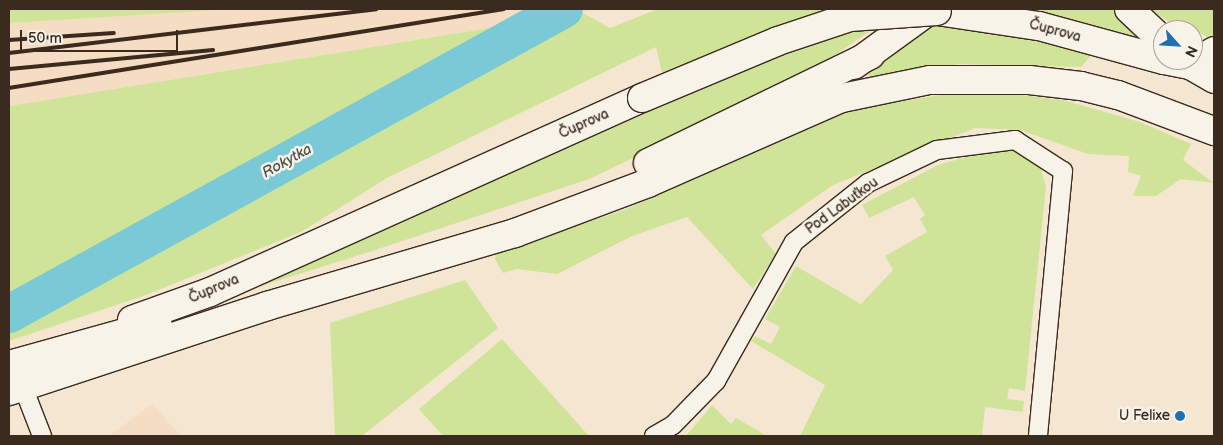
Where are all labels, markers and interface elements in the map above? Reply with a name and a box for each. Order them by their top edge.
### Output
street label: Čuprova [1027,16,1083,46]
scale bar [22,20,180,52]
north arrow [1153,20,1203,70]
text: 50 m [28,29,62,48]
text: N [1181,43,1201,60]
street label: Čuprova [556,106,612,142]
water label: Rokytka [259,140,315,182]
street label: Pod Labuťkou [802,174,882,238]
street label: Čuprova [186,271,242,307]
place label: U Felixe [1119,408,1170,424]
marker: U Felixe [1174,410,1186,422]

